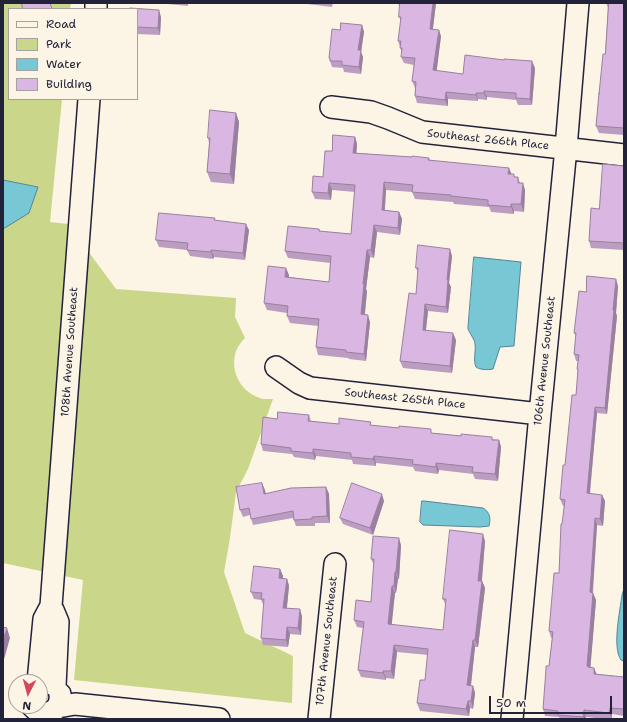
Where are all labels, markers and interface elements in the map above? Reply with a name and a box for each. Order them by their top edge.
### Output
legend [8,8,138,100]
text: Road [46,16,76,32]
text: Park [46,36,72,52]
text: Water [46,56,81,72]
text: Building [46,76,92,92]
street label: Southeast 266th Place [426,127,550,153]
street label: 108th Avenue Southeast [59,286,81,418]
street label: 106th Avenue Southeast [532,295,558,427]
street label: Southeast 265th Place [344,386,466,412]
street label: 107th Avenue Southeast [314,576,340,706]
north arrow [8,674,48,714]
scale bar [491,688,614,714]
text: 50 m [496,695,526,711]
text: N [22,698,32,713]

